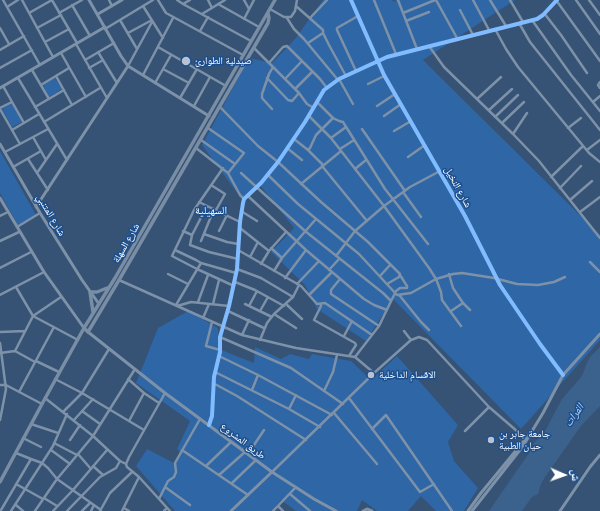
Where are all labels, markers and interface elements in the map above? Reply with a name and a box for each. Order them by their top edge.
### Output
marker: صيدلية الطوارئ [180,55,192,67]
place label: صيدلية الطوارئ [195,55,252,67]
street label: شارع النخيل [442,164,474,210]
street label: شارع المتنبي [34,192,68,238]
district label: السهيلية [195,204,227,218]
street label: شارع السهلة [110,221,142,265]
place label: الاقسام الداخلية [379,369,436,381]
marker: الاقسام الداخلية [366,370,376,380]
water label: الفرات [561,401,587,429]
street label: طريق المشروع [218,420,268,462]
place label: جامعة جابر بن حيان الطبية [499,428,550,452]
marker: جامعة جابر بن حيان الطبية [486,435,496,445]
north arrow [544,455,584,495]
text: ش [570,469,583,481]

